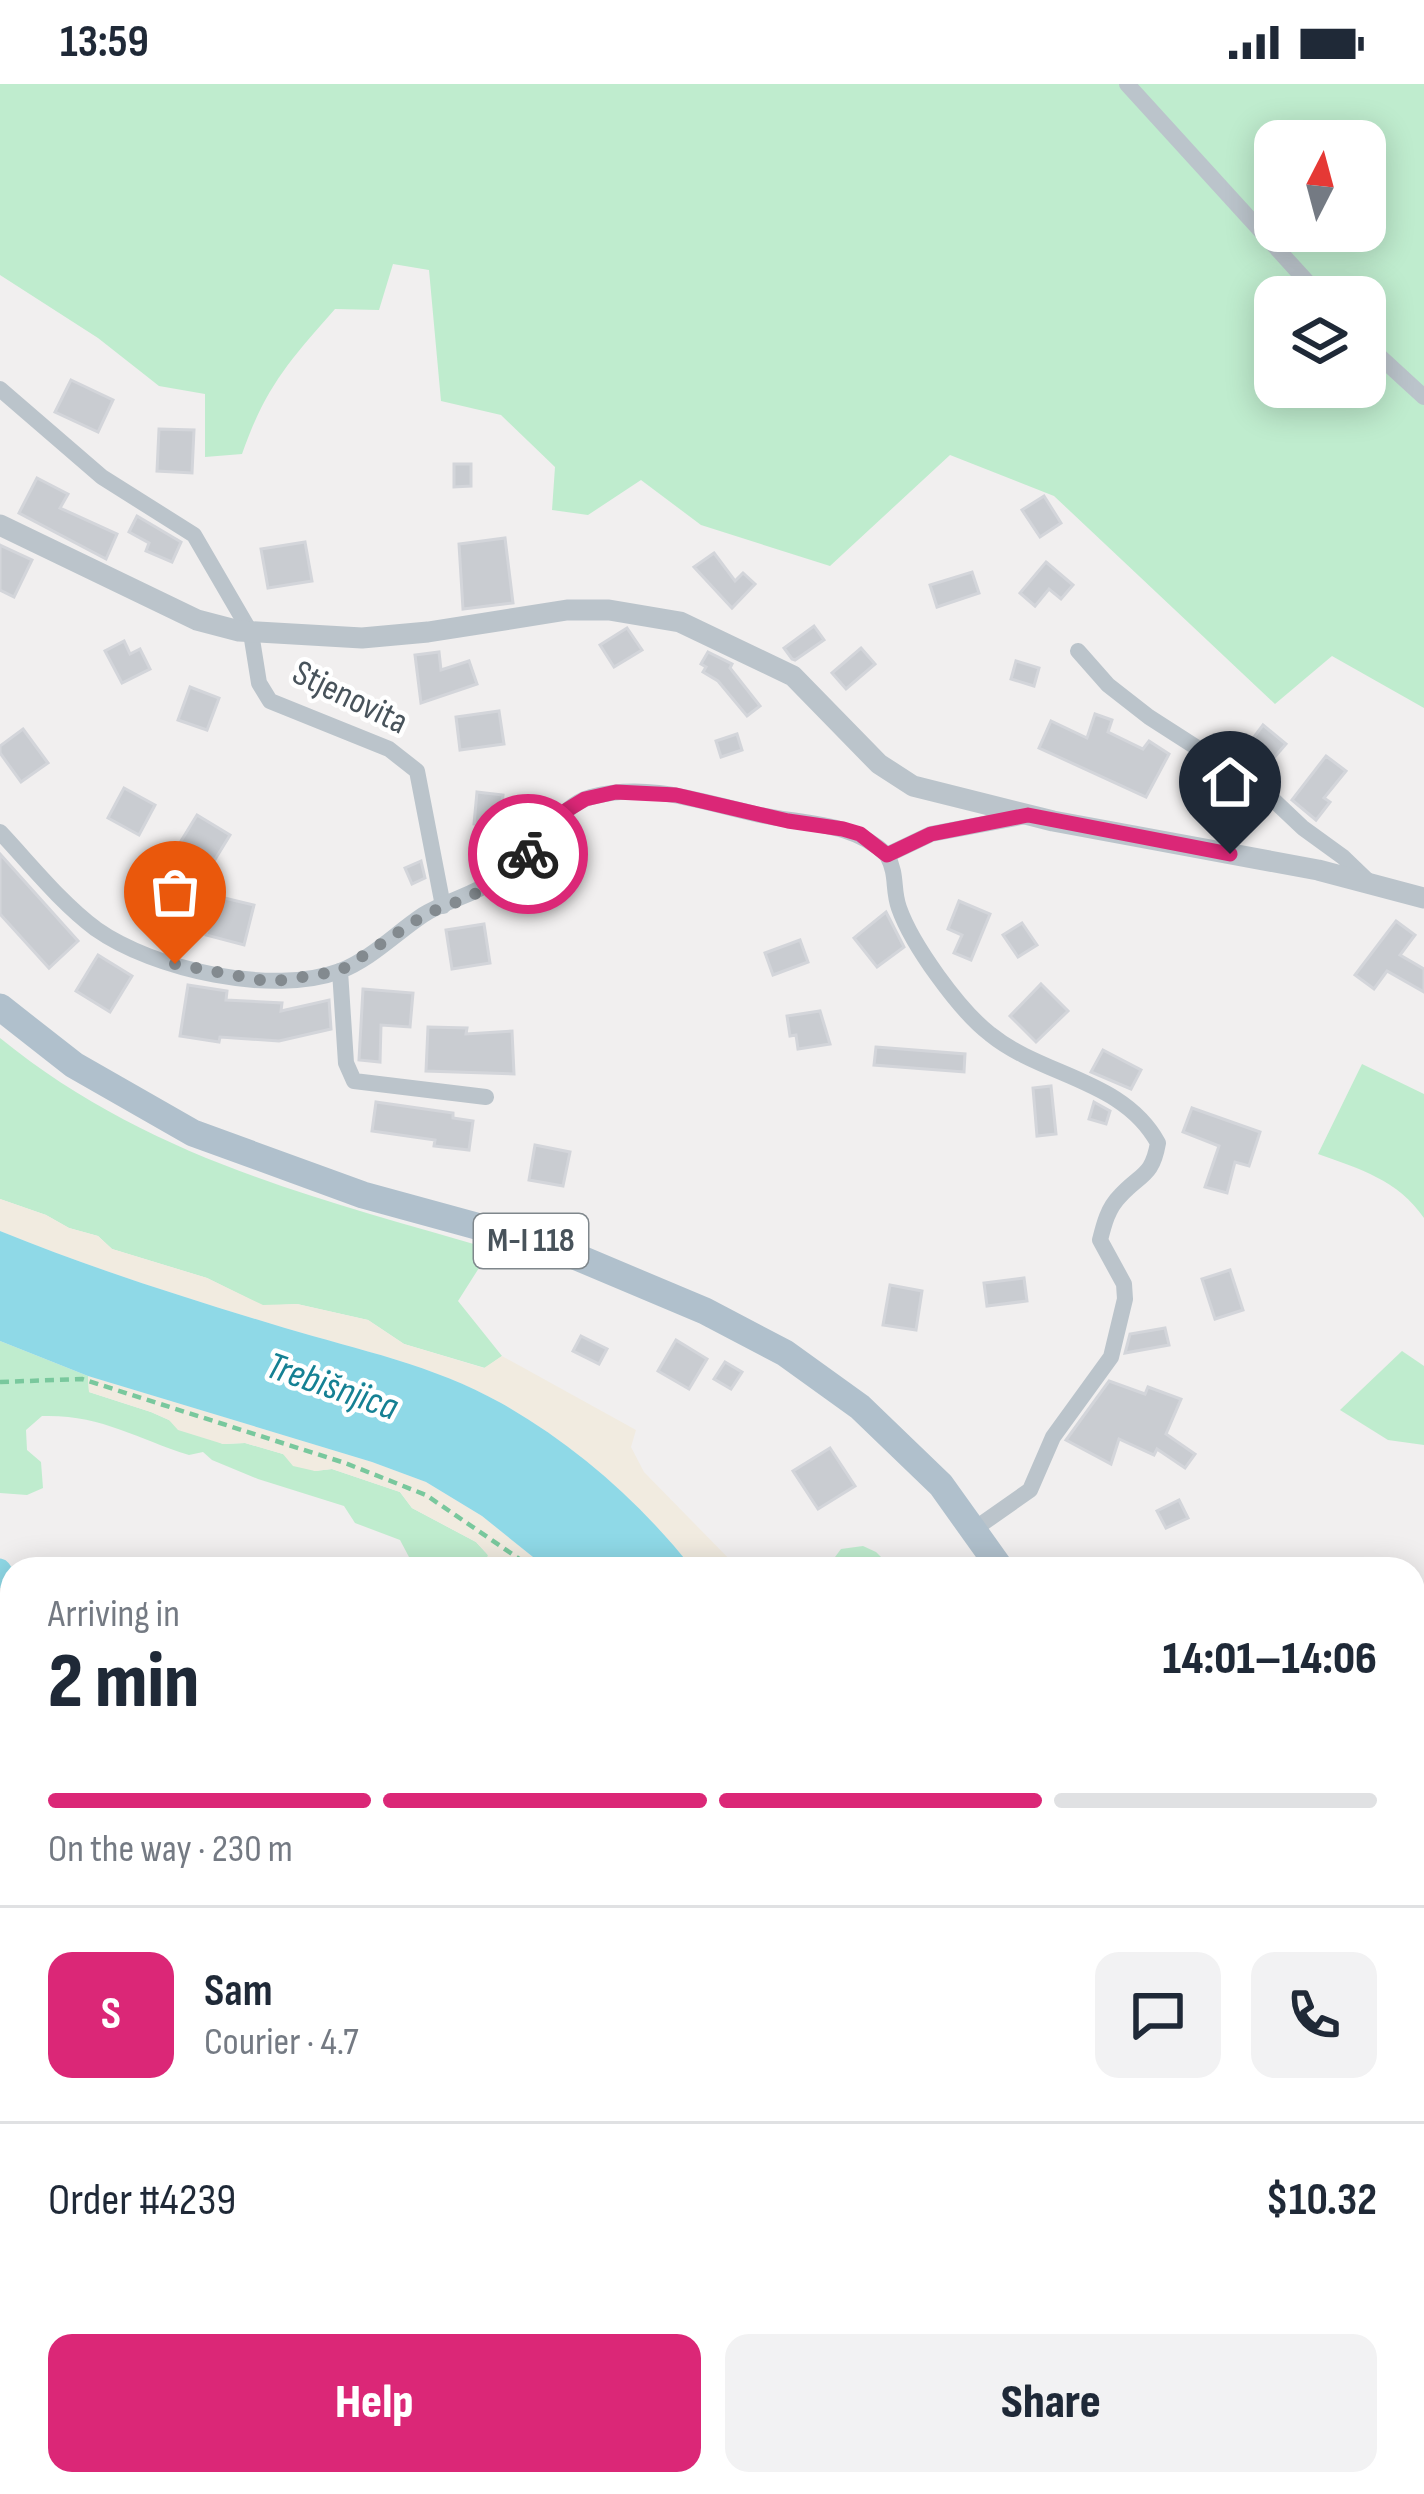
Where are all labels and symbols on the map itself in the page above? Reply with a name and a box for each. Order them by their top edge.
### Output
north arrow [1254,120,1386,252]
street label: Stjenovita [285,652,415,744]
pin [1179,731,1281,854]
courier [468,794,588,914]
pin [124,841,226,964]
road number: M-I 118 [474,1214,588,1268]
water label: Trebišnjica [260,1343,404,1431]

